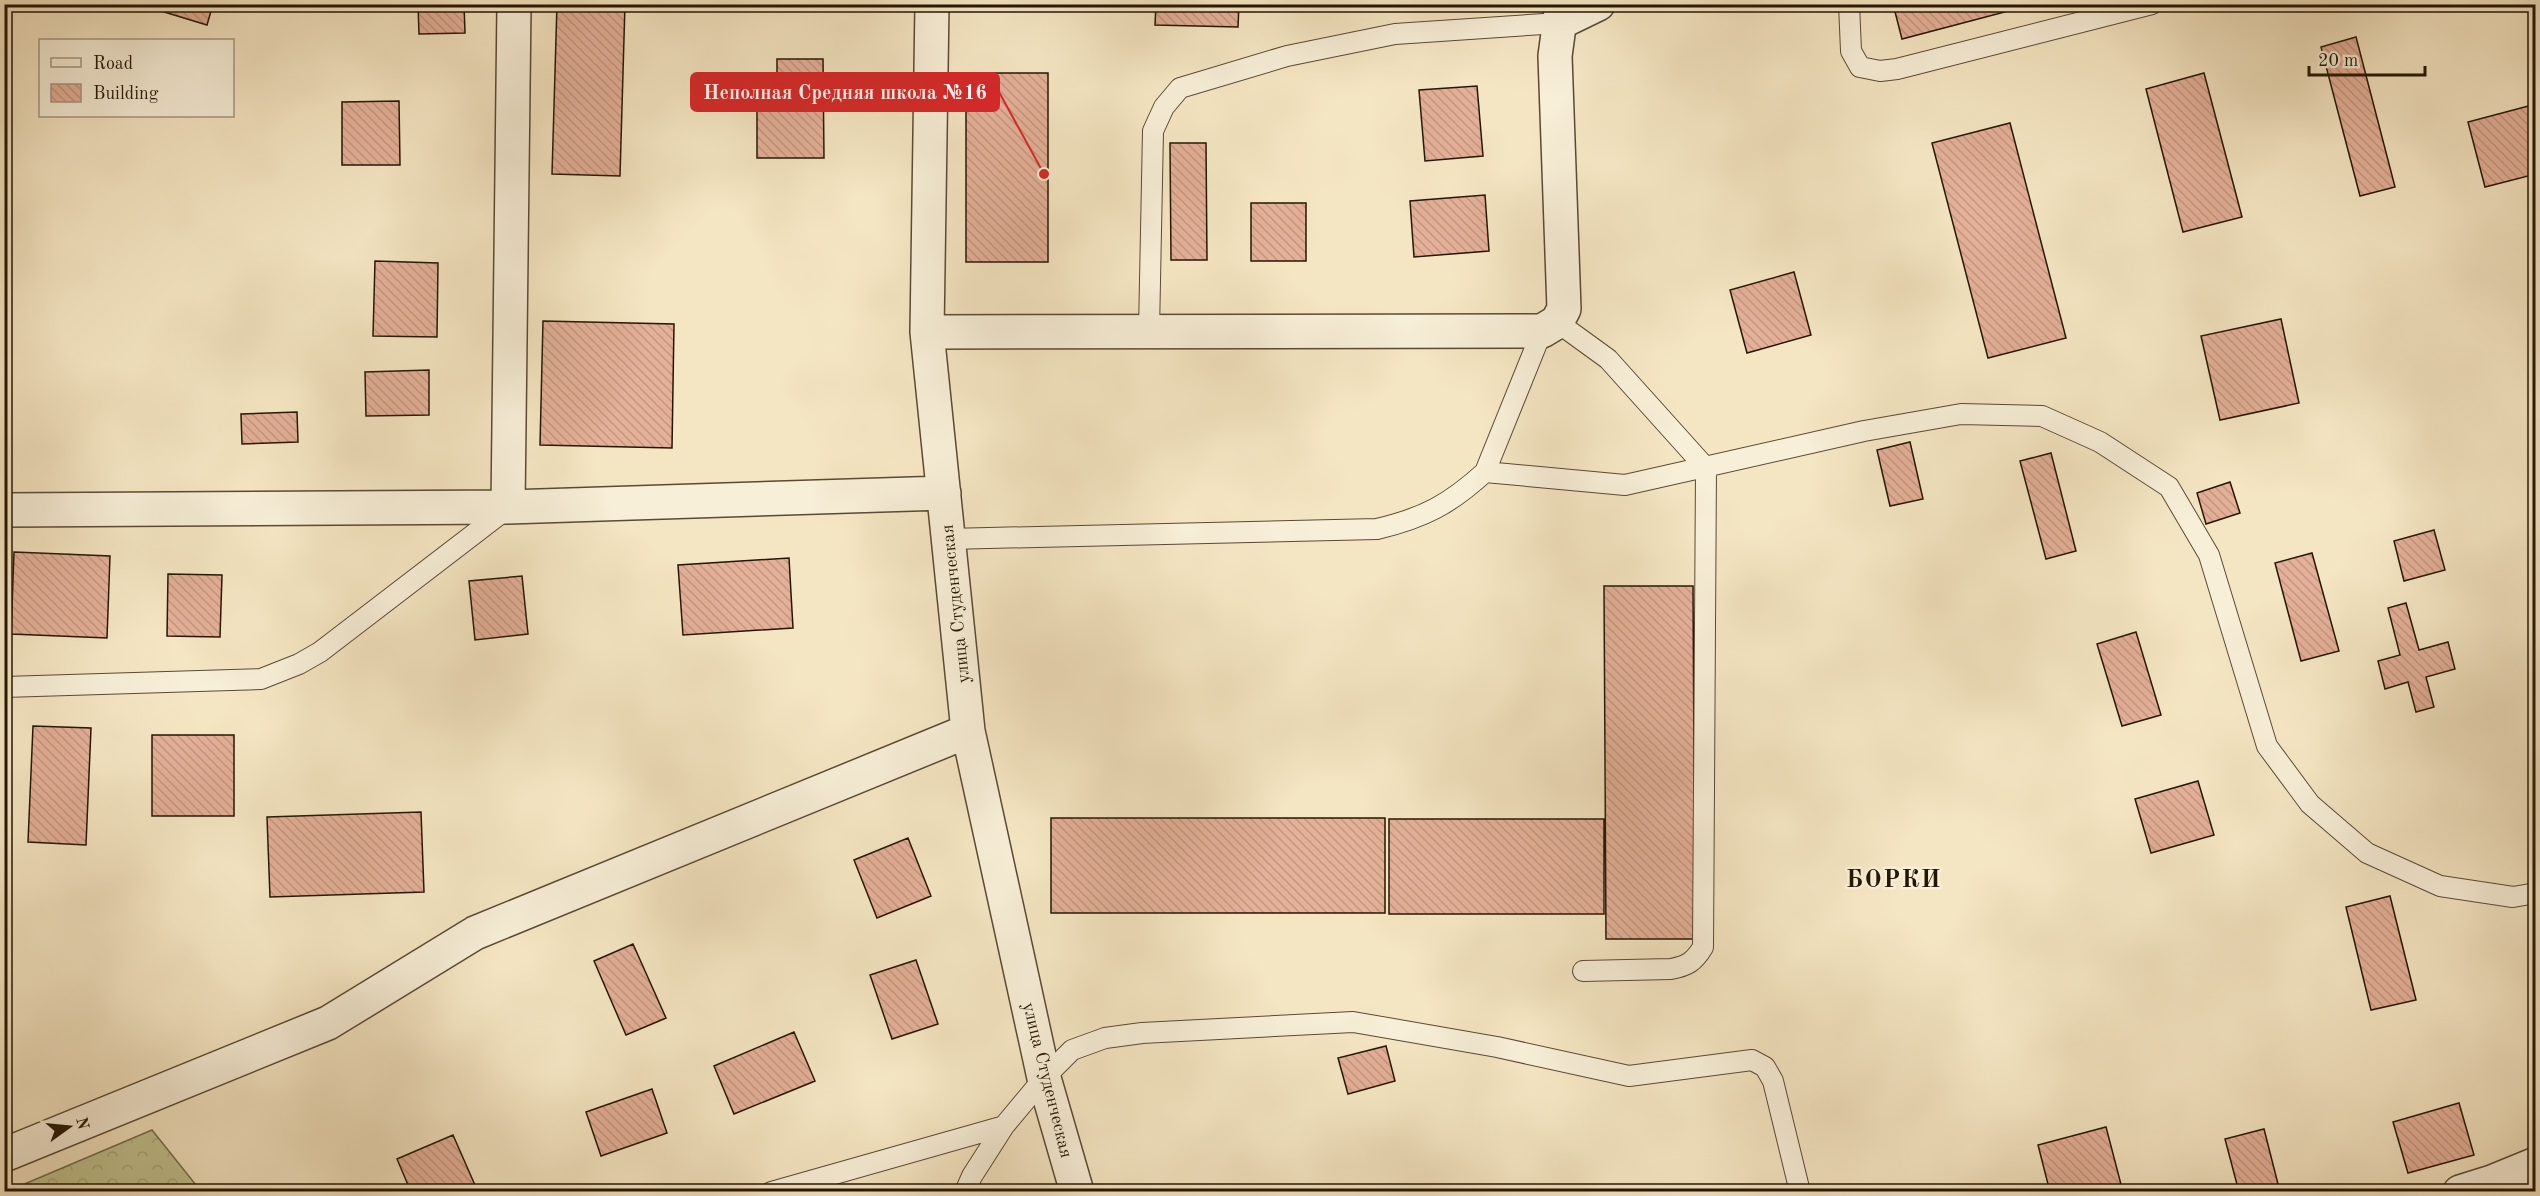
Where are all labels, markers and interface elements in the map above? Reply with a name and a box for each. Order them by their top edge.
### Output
legend [39,39,234,117]
scale bar [2309,39,2424,77]
text: 20 m [2318,52,2358,70]
text: Road [93,55,133,73]
callout: Неполная Средняя школа №16 [691,73,999,111]
text: Неполная Средняя школа №16 [703,84,987,104]
text: Building [93,85,159,103]
street label: улица Студенческая [939,524,973,684]
district label: БОРКИ [1846,869,1942,893]
street label: улица Студенческая [1019,1001,1075,1160]
north arrow [39,1097,99,1157]
text: N [72,1116,91,1132]

